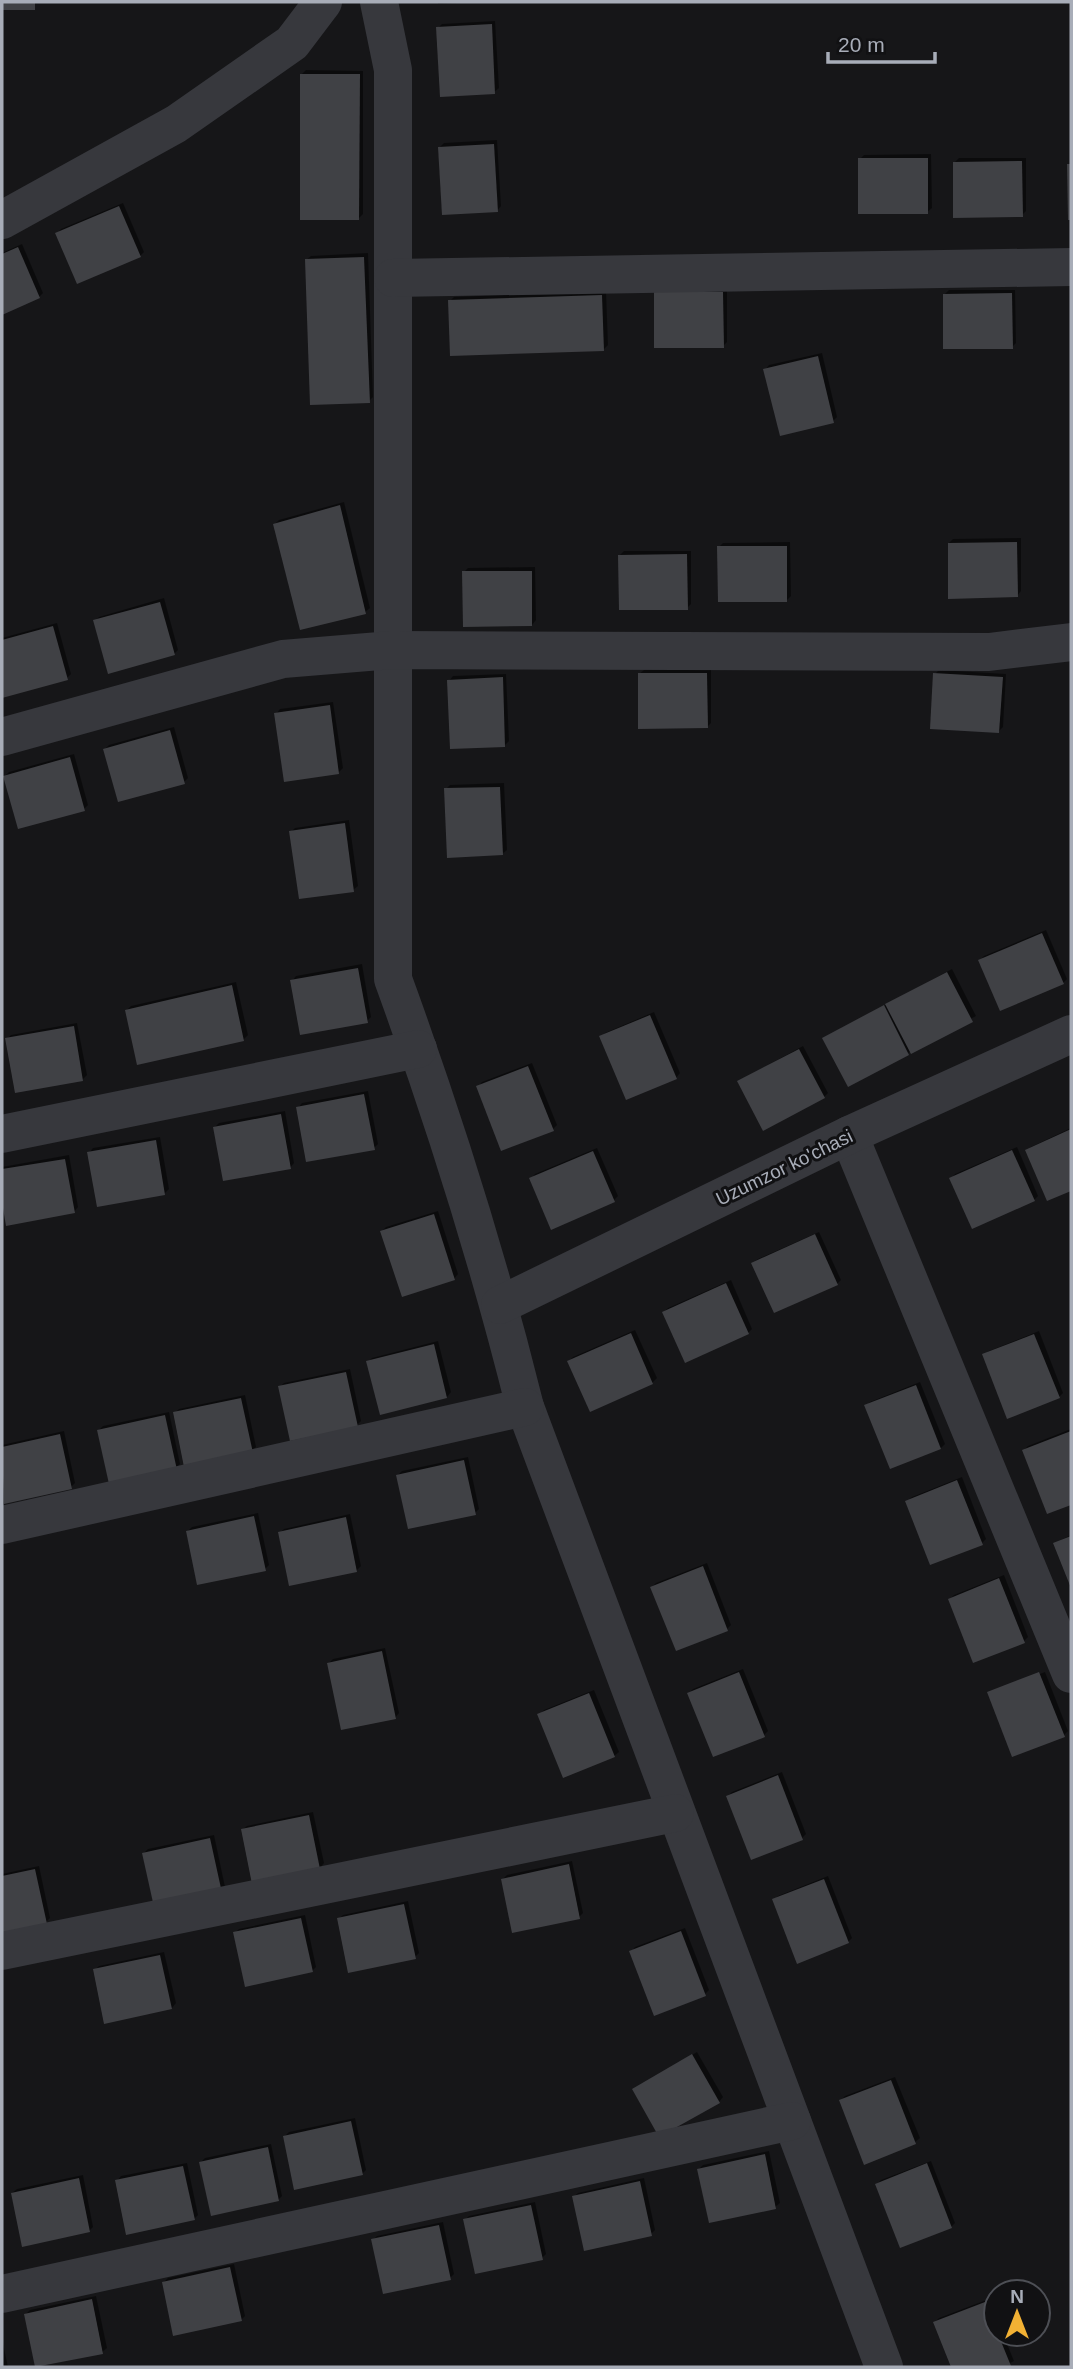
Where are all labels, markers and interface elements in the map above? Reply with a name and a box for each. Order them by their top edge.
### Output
scale bar [828,21,935,65]
text: 20 m [838,33,885,56]
street label: Uzumzor ko'chasi [713,1125,856,1210]
north arrow [982,2278,1052,2348]
text: N [1010,2286,1024,2307]

